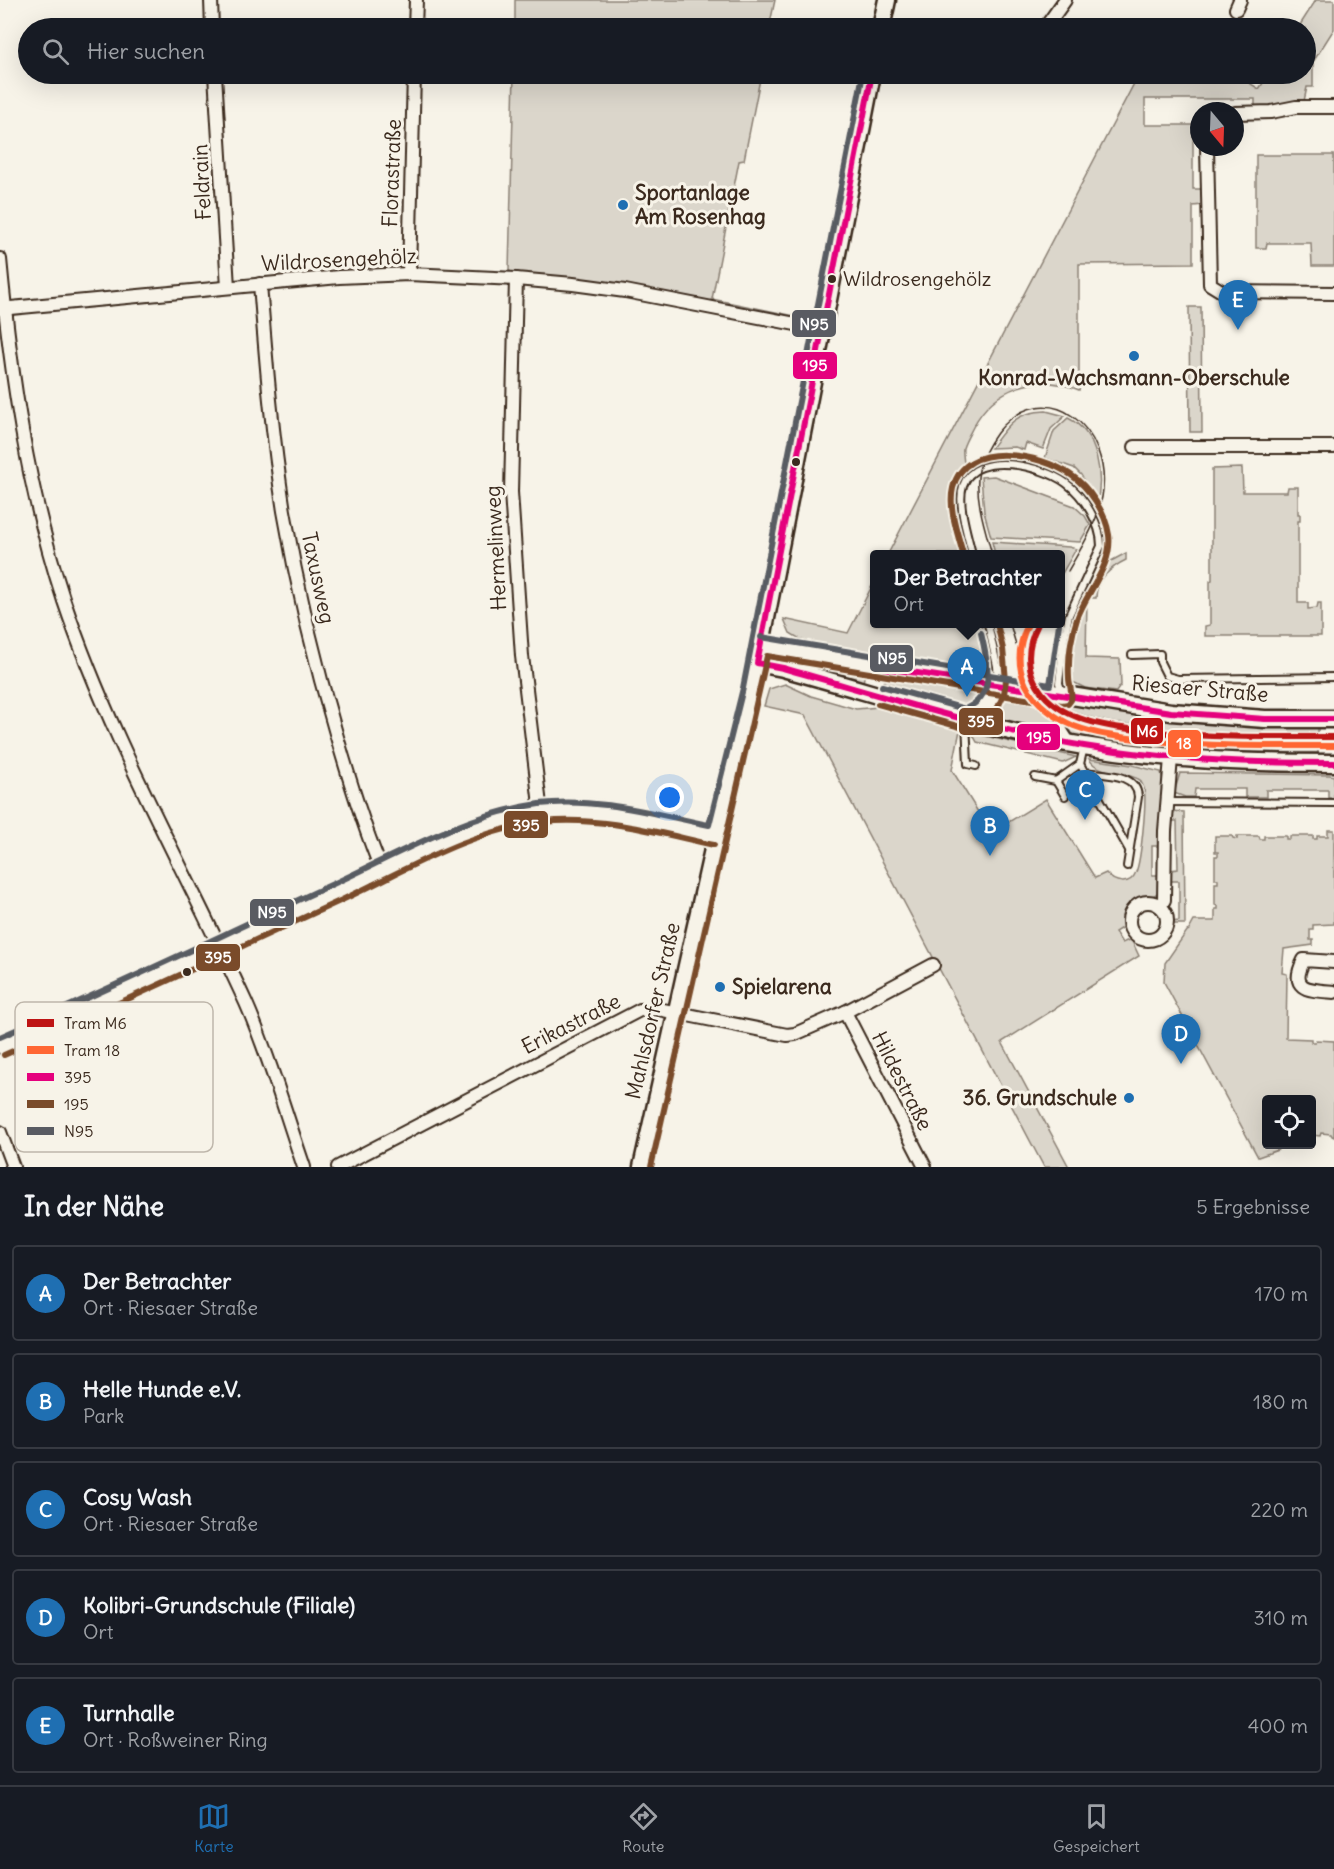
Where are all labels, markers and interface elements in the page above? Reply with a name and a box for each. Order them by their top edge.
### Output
search box [18,18,1316,84]
icon: search [39,35,72,68]
text: Hier suchen [87,37,205,65]
north arrow [1190,102,1244,156]
street label: Florastraße [376,118,407,228]
street label: Feldrain [186,143,217,221]
place label: Sportanlage Am Rosenhag [635,179,766,230]
marker: Sportanlage Am Rosenhag [616,198,630,212]
street label: Wildrosengehölz [260,242,417,277]
place label: Wildrosengehölz [843,266,991,291]
marker: Wildrosengehölz [826,273,838,285]
pin: E [1218,280,1258,330]
line badge: N95 [791,309,837,338]
text: N95 [799,314,829,334]
marker: Konrad-Wachsmann-Oberschule [1127,349,1141,363]
line badge: 195 [792,351,838,380]
text: 195 [803,355,827,375]
place label: Konrad-Wachsmann-Oberschule [978,364,1290,391]
unlabelled marker [790,456,802,468]
street label: Hermelinweg [479,485,512,611]
street label: Taxusweg [296,529,341,626]
popup [870,550,1065,628]
text: Der Betrachter [893,563,1042,591]
text: Ort [893,591,924,616]
line badge: N95 [869,644,914,673]
text: N95 [877,648,907,668]
pin: A [948,648,986,697]
street label: Riesaer Straße [1131,669,1270,708]
line badge: 395 [958,707,1004,736]
text: 395 [967,711,995,731]
line badge: M6 [1130,717,1164,745]
text: M6 [1136,721,1158,741]
line badge: 195 [1016,723,1061,751]
text: 195 [1027,727,1051,747]
line badge: 18 [1167,729,1202,758]
text: 18 [1176,733,1192,753]
pin: C [1066,770,1104,820]
your location [655,783,684,812]
pin: B [970,806,1010,856]
line badge: 395 [503,810,549,839]
text: 395 [512,815,540,835]
line badge: N95 [249,898,295,927]
text: N95 [257,902,287,922]
street label: Mahlsdorfer Straße [619,920,686,1102]
line badge: 395 [195,943,241,972]
text: 395 [204,947,232,967]
unlabelled marker [181,966,193,978]
place label: Spielarena [732,973,832,1000]
marker: Spielarena [713,980,727,994]
street label: Erikastraße [517,987,625,1060]
legend [15,1002,213,1152]
text: Tram M6 [64,1013,127,1033]
pin: D [1162,1014,1200,1064]
street label: Hildestraße [866,1027,939,1135]
text: Tram 18 [64,1040,120,1060]
text: 395 [64,1067,92,1087]
place label: 36. Grundschule [963,1084,1117,1111]
marker: 36. Grundschule [1122,1091,1136,1105]
text: 195 [64,1094,89,1114]
map controls [1262,1095,1316,1149]
button: locate [1262,1095,1316,1149]
text: N95 [64,1121,93,1141]
text: In der Nähe [24,1190,164,1223]
text: 5 Ergebnisse [1196,1194,1310,1219]
text: Der Betrachter [83,1267,231,1295]
text: A [39,1281,52,1306]
text: 170 m [1255,1281,1308,1306]
text: Ort · Riesaer Straße [83,1295,258,1320]
text: Helle Hunde e.V. [83,1375,241,1403]
text: B [39,1389,52,1414]
text: 180 m [1253,1389,1308,1414]
text: Park [83,1403,124,1428]
text: Cosy Wash [83,1483,192,1511]
text: C [39,1497,52,1522]
text: 220 m [1251,1497,1308,1522]
text: Ort · Riesaer Straße [83,1511,258,1536]
text: Kolibri-Grundschule (Filiale) [83,1591,355,1619]
text: D [38,1605,53,1630]
text: 310 m [1253,1605,1308,1630]
text: Ort [83,1619,113,1644]
text: Turnhalle [83,1699,175,1727]
text: E [40,1713,51,1738]
text: 400 m [1248,1713,1308,1738]
text: Ort · Roßweiner Ring [83,1727,268,1752]
tab: Karte [194,1800,234,1856]
tab: Route [622,1800,664,1856]
tab: Gespeichert [1053,1800,1140,1856]

